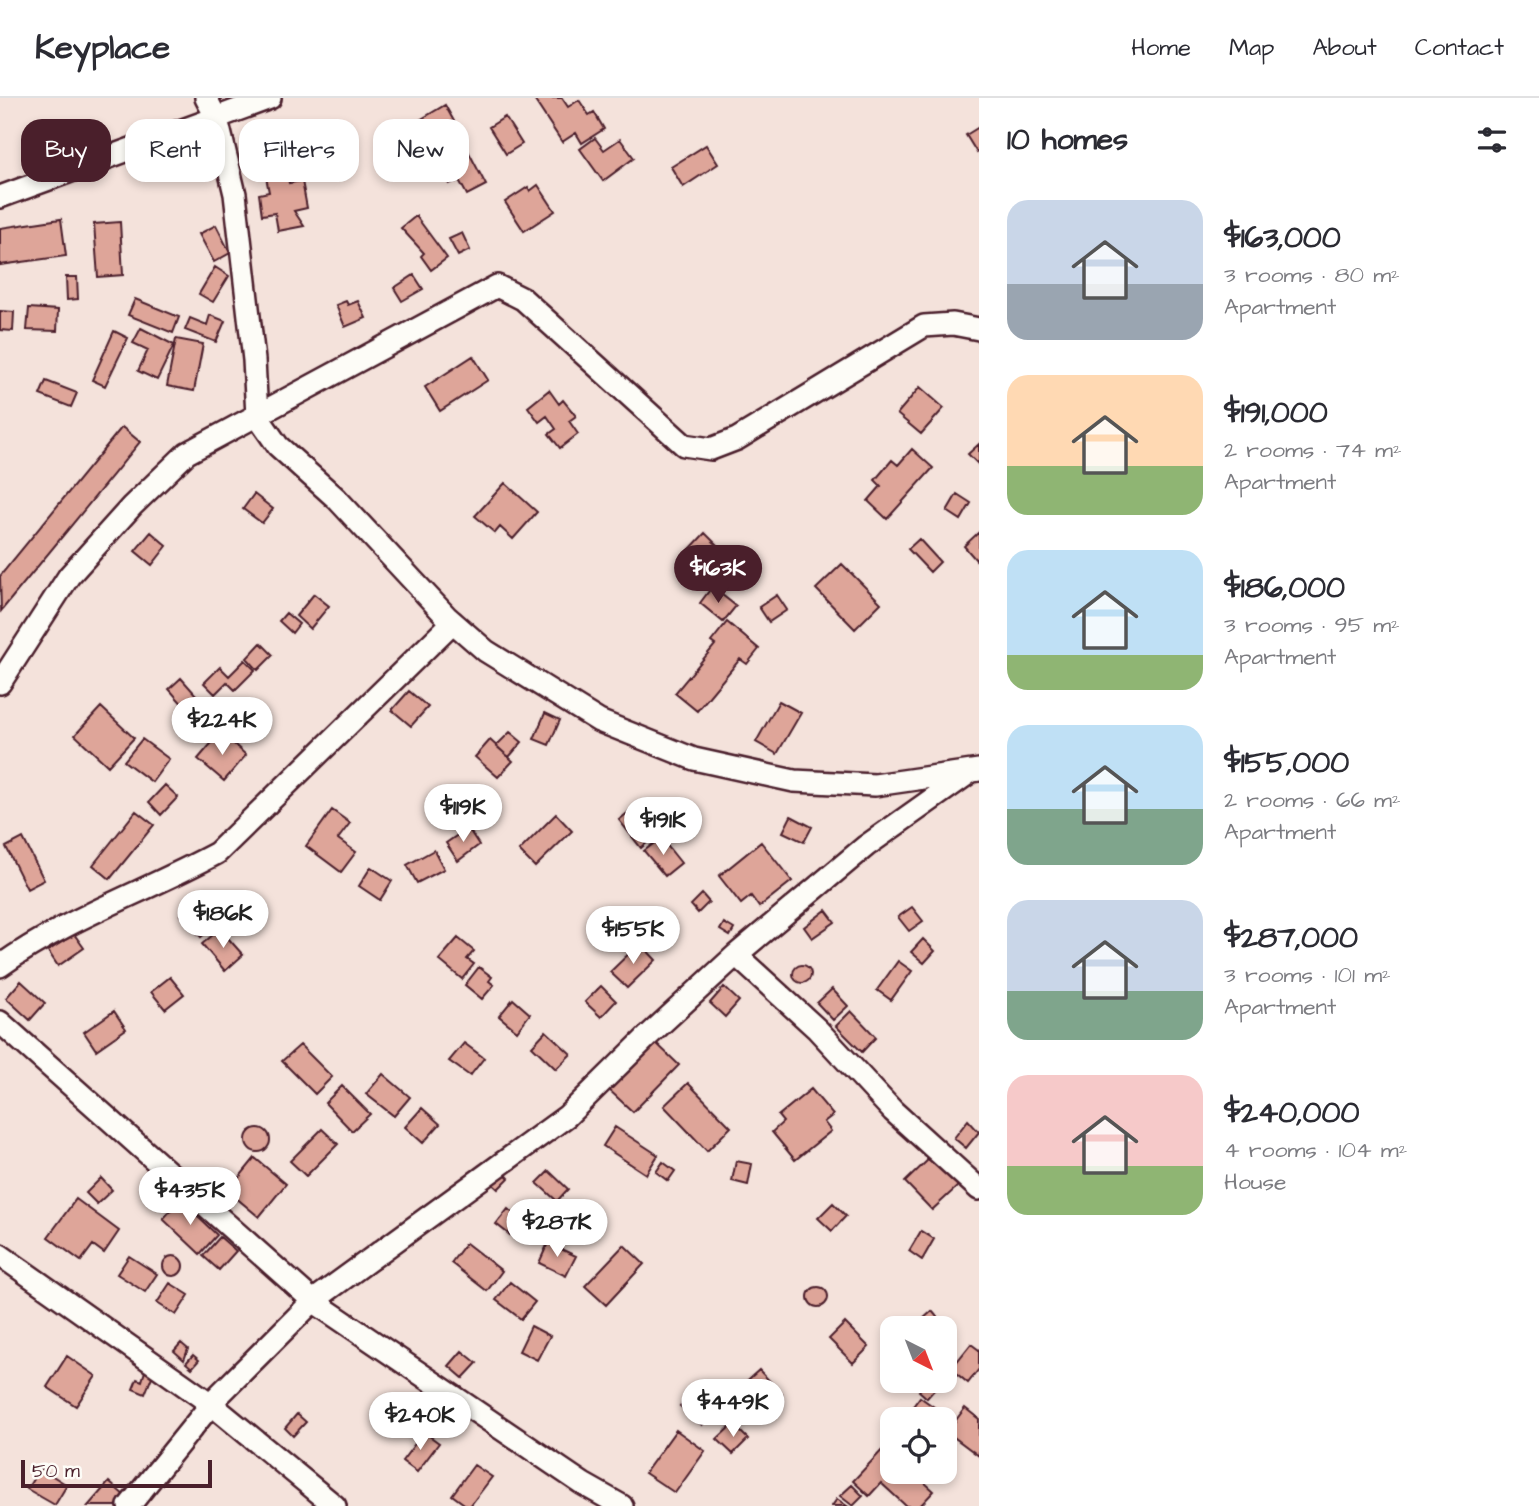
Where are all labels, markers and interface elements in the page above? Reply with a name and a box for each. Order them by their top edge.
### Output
text: Keyplace [35,25,170,71]
text: Home [1131,31,1191,65]
text: Map [1229,31,1274,65]
text: About [1312,31,1377,65]
text: Contact [1415,31,1504,65]
chip: Buy [21,119,111,182]
chip: Rent [125,119,225,182]
chip: Filters [239,119,359,182]
chip: New [373,119,469,182]
text: 10 homes [1007,119,1128,161]
icon: filters [1473,121,1511,159]
text: $163,000 [1224,217,1341,259]
icon: home [1063,228,1147,312]
text: 3 rooms · 80 m² [1224,259,1400,291]
text: Apartment [1224,291,1336,323]
text: $191,000 [1224,392,1328,434]
icon: home [1063,403,1147,487]
text: 2 rooms · 74 m² [1224,434,1402,466]
text: Apartment [1224,466,1336,498]
pin: $163K [669,546,767,605]
text: $163K [690,552,746,584]
text: $186,000 [1224,567,1345,609]
icon: home [1063,578,1147,662]
text: 3 rooms · 95 m² [1224,609,1400,641]
text: Apartment [1224,641,1336,673]
pin: $224K [173,698,271,757]
text: $224K [188,704,256,736]
text: $155,000 [1224,742,1349,784]
icon: home [1063,753,1147,837]
pin: $119K [414,784,512,844]
text: 2 rooms · 66 m² [1224,784,1401,816]
text: $119K [440,791,486,823]
pin: $191K [614,798,712,857]
text: $191K [640,804,686,836]
text: Apartment [1224,816,1336,848]
pin: $186K [174,890,272,950]
text: $186K [193,897,253,929]
pin: $155K [584,906,682,966]
text: $155K [602,913,664,945]
text: $287,000 [1224,917,1358,959]
icon: home [1063,928,1147,1012]
text: 3 rooms · 101 m² [1224,959,1391,991]
text: Apartment [1224,991,1336,1023]
text: $240,000 [1224,1092,1359,1134]
icon: home [1063,1103,1147,1187]
text: 4 rooms · 104 m² [1224,1134,1407,1166]
text: House [1224,1166,1287,1198]
pin: $435K [141,1168,239,1227]
text: $435K [155,1174,225,1206]
pin: $287K [508,1200,606,1259]
text: $287K [523,1206,591,1238]
north arrow [880,1316,957,1393]
map controls [880,1316,957,1484]
pin: $449K [684,1380,782,1439]
text: $449K [697,1386,769,1418]
pin: $240K [371,1392,469,1452]
text: $240K [385,1399,455,1431]
button: locate [880,1407,957,1484]
scale bar [21,1457,212,1489]
text: 50 m [32,1458,80,1485]

